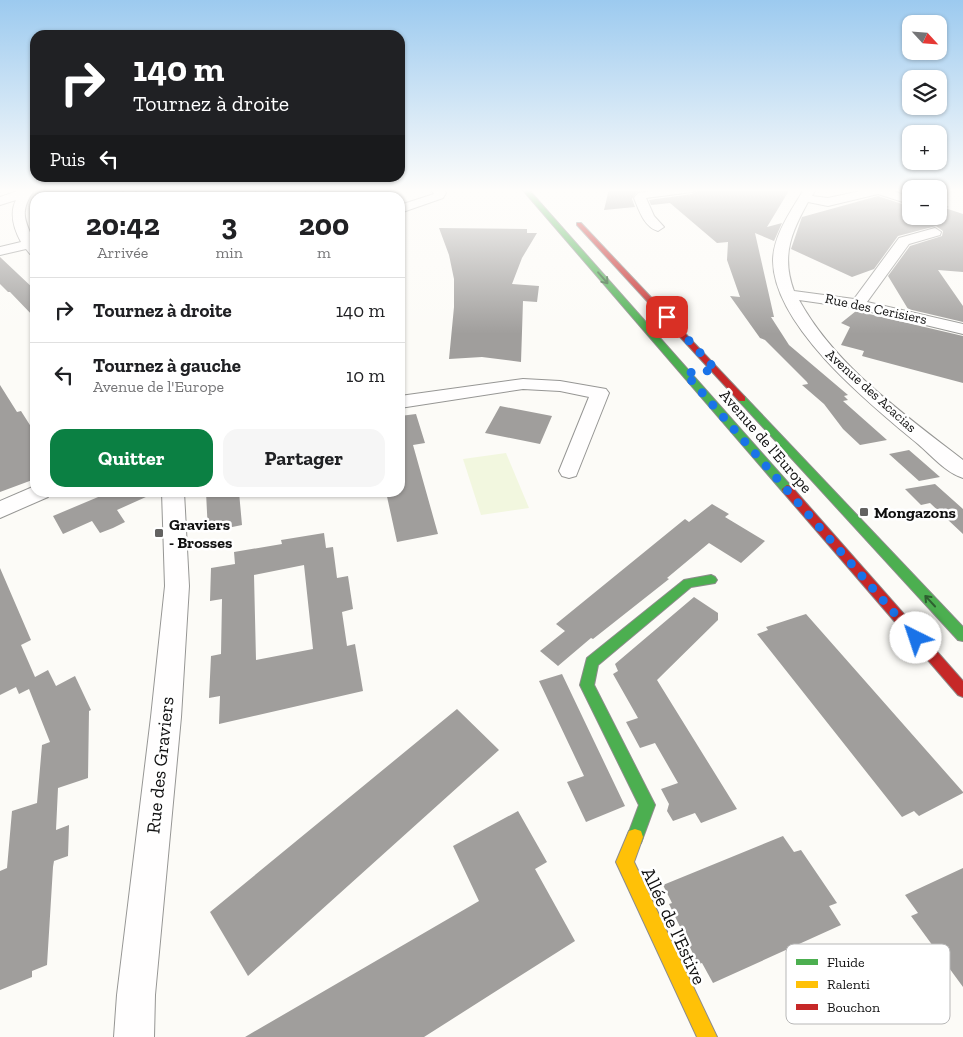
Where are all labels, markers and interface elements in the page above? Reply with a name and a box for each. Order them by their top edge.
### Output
north arrow [902,15,948,60]
map controls [902,15,947,225]
text: 140 m [133,48,224,90]
icon: right [50,50,115,115]
button: layers [902,70,947,115]
text: Tournez à droite [133,90,289,117]
button: + [902,125,947,170]
icon: left [95,145,123,173]
text: Puis [50,148,85,171]
button: − [902,180,947,225]
text: 20:42 [86,207,160,243]
text: 3 [221,207,237,243]
text: 200 [299,207,349,243]
text: Arrivée [97,243,148,262]
text: min [215,243,243,262]
text: m [317,243,331,262]
one-way arrow [597,272,609,285]
street label: Rue des Cerisiers [823,290,929,328]
icon: right [50,296,78,324]
pin [646,296,688,338]
text: Tournez à droite [93,299,232,322]
text: 140 m [336,299,385,322]
icon: arrive [653,303,681,331]
street label: Avenue des Acacias [822,346,920,436]
text: Tournez à gauche [93,354,241,377]
icon: left [50,361,78,389]
text: 10 m [346,364,385,387]
text: Avenue de l'Europe [93,377,224,396]
street label: Avenue de l'Europe [716,385,816,497]
button: Quitter [50,429,213,487]
button: Partager [223,429,385,487]
place label: Mongazons [874,503,956,522]
marker: Mongazons [858,506,870,518]
place label: Graviers - Brosses [169,515,232,552]
marker: Graviers - Brosses [153,527,165,539]
one-way arrow [924,594,936,607]
position arrow [889,611,941,663]
street label: Rue des Graviers [141,695,179,835]
street label: Allée de l'Estive [637,864,711,988]
legend [786,944,950,1024]
text: Fluide [827,954,865,971]
text: Ralenti [827,976,870,993]
text: Bouchon [827,999,880,1016]

